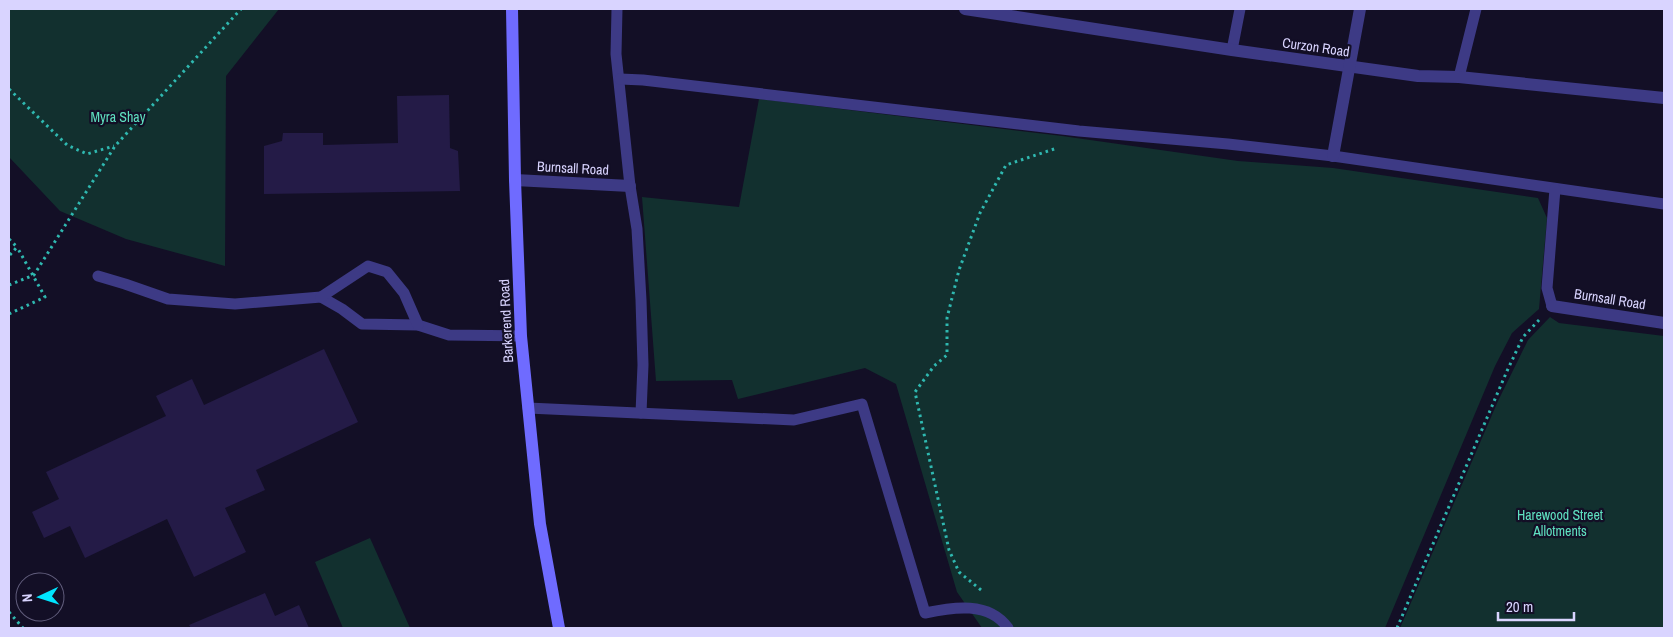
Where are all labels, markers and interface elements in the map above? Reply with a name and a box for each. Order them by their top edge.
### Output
street label: Curzon Road [1281,33,1351,61]
park label: Myra Shay [91,108,146,126]
street label: Burnsall Road [537,157,609,179]
street label: Barkerend Road [495,279,517,363]
street label: Burnsall Road [1573,284,1647,314]
park label: Harewood Street Allotments [1517,506,1603,540]
north arrow [15,572,65,622]
scale bar [1498,590,1574,622]
text: N [18,593,36,603]
text: 20 m [1506,596,1533,617]

